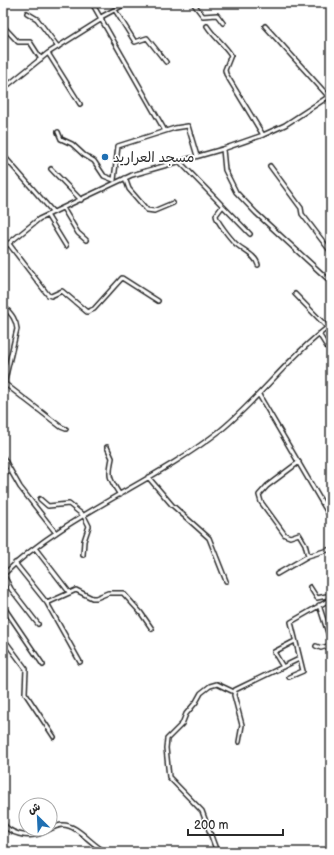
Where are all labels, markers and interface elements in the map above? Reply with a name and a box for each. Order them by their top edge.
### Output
place label: مسجد العراريد [113,149,194,166]
marker: مسجد العراريد [100,152,110,162]
north arrow [18,797,58,837]
text: ش [26,800,42,817]
scale bar [188,811,283,837]
text: 200 m [194,818,228,833]

